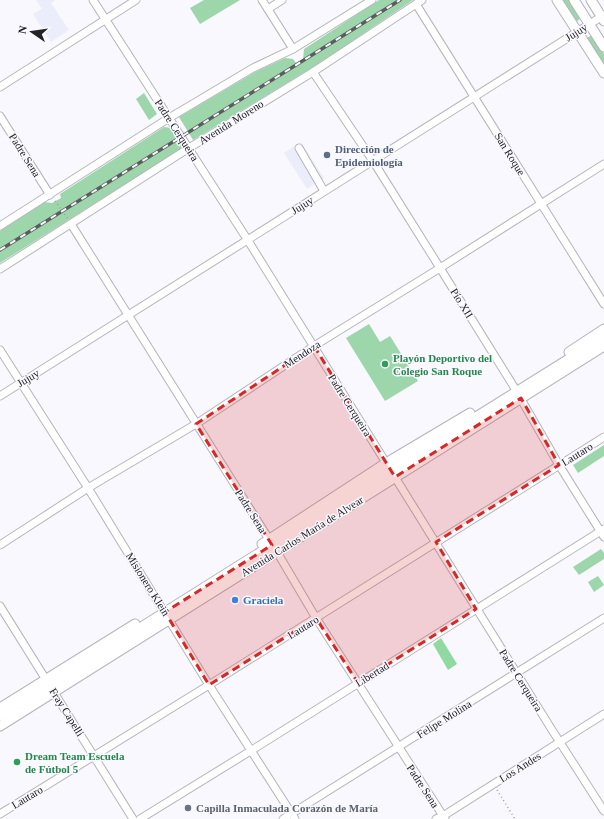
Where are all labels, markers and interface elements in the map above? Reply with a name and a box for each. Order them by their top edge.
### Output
north arrow [12,12,52,52]
street label: Jujuy [563,20,590,43]
text: N [16,24,29,35]
street label: Padre Cerqueira [153,97,201,163]
street label: Avenida Moreno [196,97,266,147]
street label: San Roque [492,130,528,178]
street label: Padre Sena [7,131,43,179]
place label: Dirección de Epidemiología [335,143,403,168]
marker: Dirección de Epidemiología [322,150,332,160]
street label: Jujuy [289,193,316,216]
street label: Pío XII [448,286,476,320]
street label: Mendoza [282,338,323,370]
place label: Playón Deportivo del Colegio San Roque [393,352,492,377]
marker: Playón Deportivo del Colegio San Roque [380,359,390,369]
street label: Jujuy [15,366,42,389]
street label: Padre Cerqueira [326,372,374,438]
street label: Lautaro [559,440,595,468]
street label: Padre Sena [233,487,269,535]
street label: Avenida Carlos María de Alvear [239,493,366,579]
street label: Misionero Klein [124,550,173,618]
place label: Graciela [243,594,284,606]
marker: Graciela [230,595,240,605]
street label: Lautaro [285,613,321,641]
street label: Padre Cerqueira [497,647,545,713]
street label: Libertad [353,659,391,689]
street label: Fray Capelli [47,686,87,738]
street label: Felipe Molina [415,697,474,741]
place label: Dream Team Escuela de Fútbol 5 [25,750,125,775]
street label: Los Andes [497,750,543,784]
marker: Dream Team Escuela de Fútbol 5 [12,757,22,767]
street label: Padre Sena [405,762,441,810]
street label: Lautaro [9,783,45,811]
place label: Capilla Inmaculada Corazón de María [196,802,379,814]
marker: Capilla Inmaculada Corazón de María [183,803,193,813]

